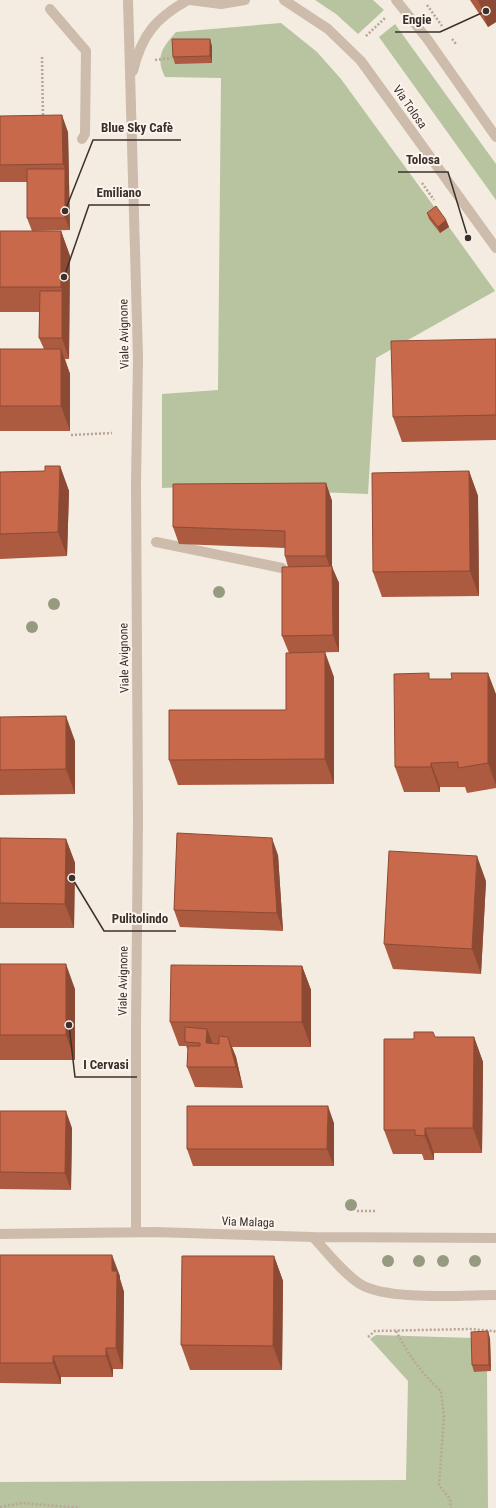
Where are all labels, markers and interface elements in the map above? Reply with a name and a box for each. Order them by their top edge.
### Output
callout: Engie [395,7,440,32]
text: Engie [403,12,431,27]
street label: Via Tolosa [390,83,430,131]
callout: Blue Sky Cafè [93,115,181,140]
text: Blue Sky Cafè [101,120,173,135]
callout: Tolosa [398,147,448,172]
text: Tolosa [406,152,440,167]
callout: Emiliano [89,180,150,205]
text: Emiliano [97,185,142,200]
street label: Viale Avignone [116,298,132,369]
street label: Viale Avignone [116,622,132,693]
callout: Pulitolindo [104,906,176,931]
text: Pulitolindo [112,911,169,926]
street label: Viale Avignone [115,945,131,1016]
callout: I Cervasi [75,1052,137,1077]
text: I Cervasi [83,1057,129,1072]
street label: Via Malaga [221,1214,275,1230]

